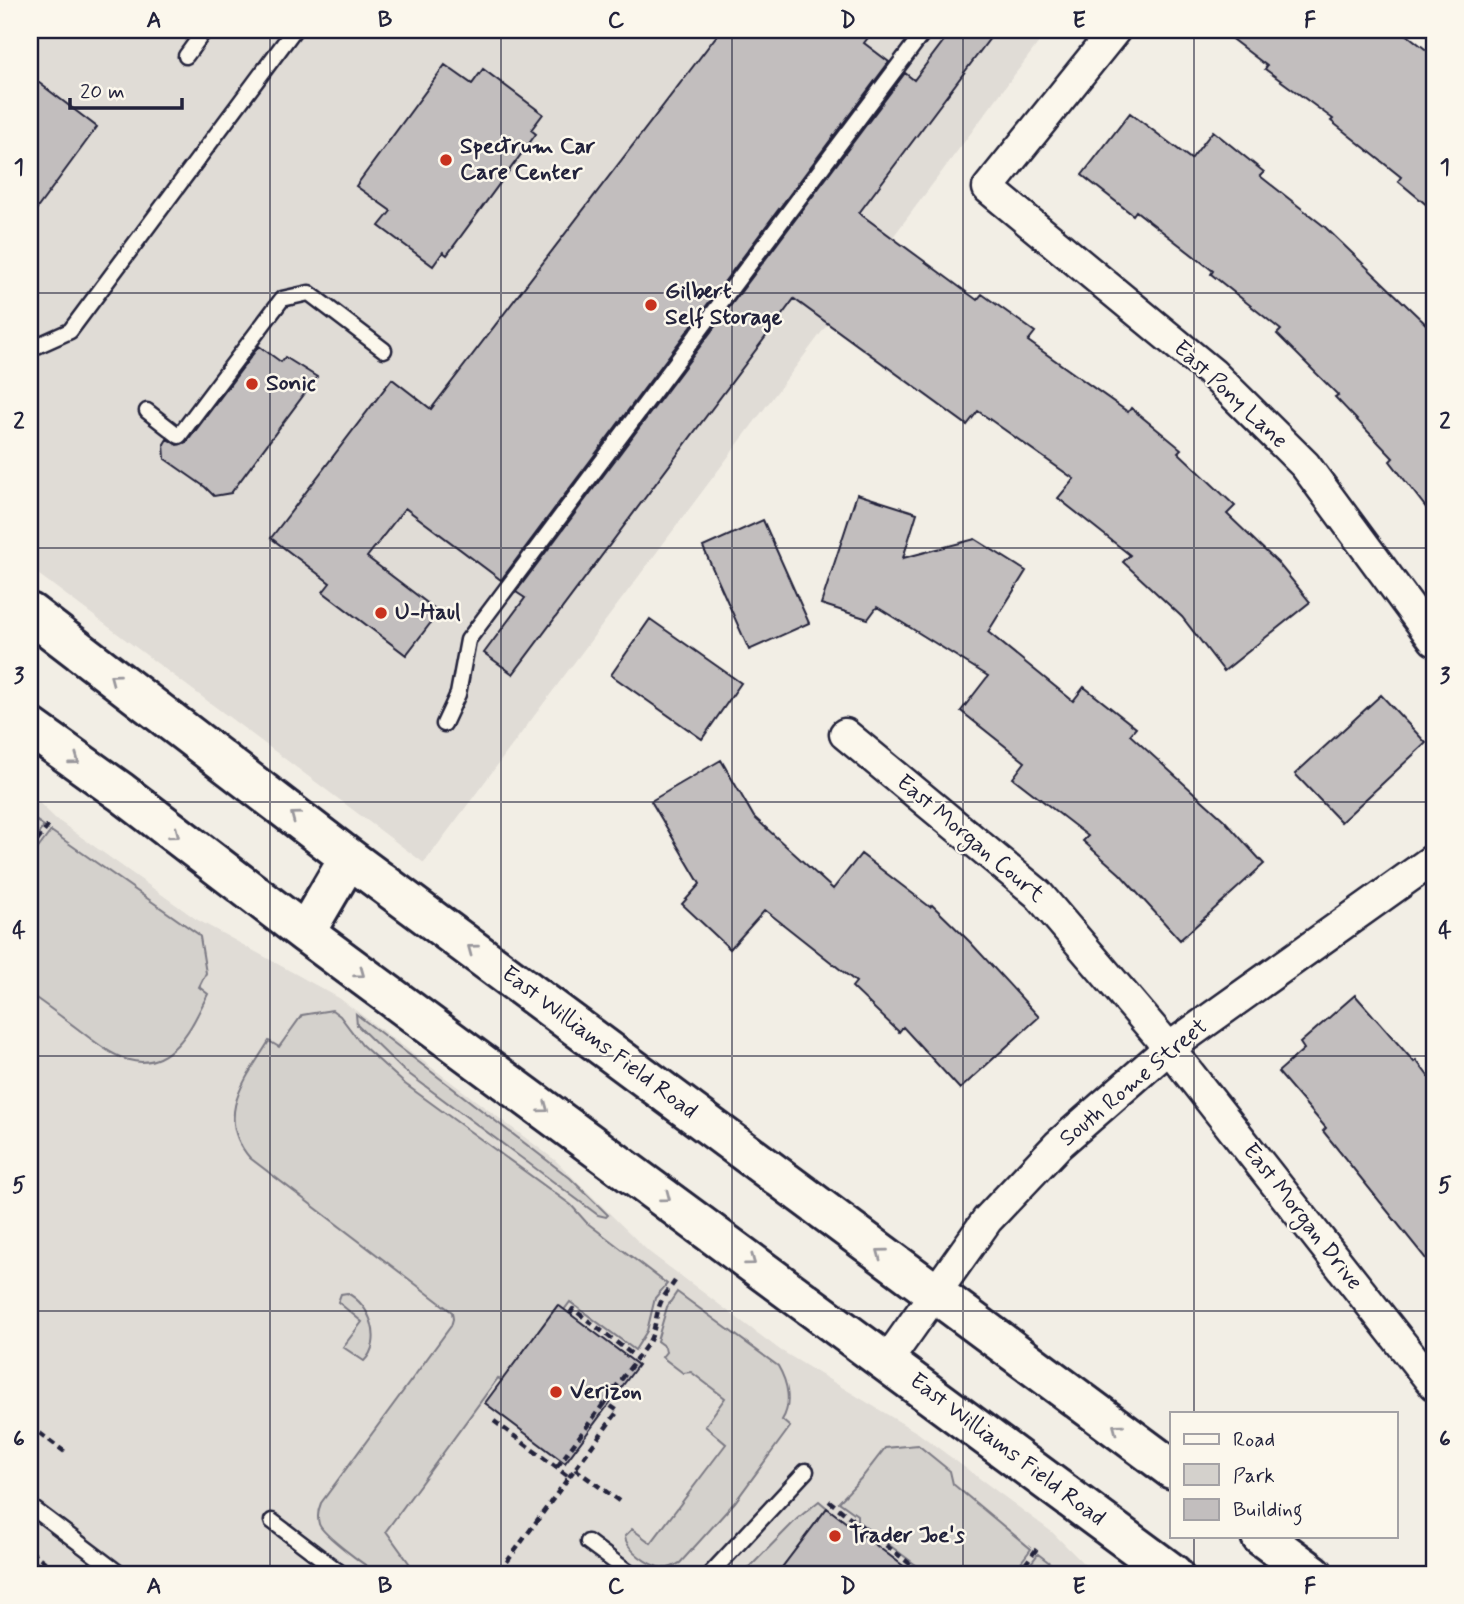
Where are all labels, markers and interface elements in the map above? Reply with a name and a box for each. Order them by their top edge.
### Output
text: A [146,6,162,36]
text: B [378,6,393,36]
text: C [608,6,625,36]
text: D [840,6,856,36]
text: E [1072,6,1086,36]
text: F [1304,6,1316,36]
scale bar [70,66,182,110]
text: 20 m [80,78,125,106]
place label: Spectrum Car Care Center [460,132,596,188]
marker: Spectrum Car Care Center [438,152,454,168]
text: 1 [14,153,24,183]
text: 1 [1440,153,1450,183]
place label: Gilbert Self Storage [665,277,783,333]
marker: Gilbert Self Storage [643,297,659,313]
street label: East Pony Lane [1166,334,1294,456]
place label: Sonic [266,369,316,399]
marker: Sonic [244,376,260,392]
text: 2 [13,407,25,437]
text: 2 [1439,407,1451,437]
place label: U-Haul [395,598,461,628]
marker: U-Haul [373,605,389,621]
text: 3 [14,662,25,692]
text: 3 [1440,662,1451,692]
one-way arrow [109,673,122,686]
one-way arrow [67,752,80,764]
street label: East Morgan Court [888,768,1051,912]
one-way arrow [290,812,302,825]
one-way arrow [167,825,180,838]
text: 4 [12,916,26,946]
text: 4 [1438,916,1452,946]
one-way arrow [468,945,480,958]
street label: East Williams Field Road [495,960,703,1126]
one-way arrow [352,965,365,977]
street label: South Rome Street [1054,1012,1215,1154]
one-way arrow [536,1099,549,1112]
street label: East Morgan Drive [1234,1137,1369,1298]
text: 5 [12,1171,26,1201]
text: 5 [1438,1171,1452,1201]
one-way arrow [658,1189,670,1202]
one-way arrow [876,1249,889,1261]
one-way arrow [743,1253,756,1265]
street label: East Williams Field Road [903,1367,1111,1533]
place label: Verizon [570,1377,642,1407]
marker: Verizon [548,1384,564,1400]
legend [1170,1412,1398,1538]
one-way arrow [1112,1424,1125,1437]
text: 6 [13,1425,25,1455]
text: 6 [1439,1425,1451,1455]
text: Road [1233,1426,1275,1454]
text: Park [1233,1462,1275,1490]
text: Building [1233,1496,1303,1526]
place label: Trader Joe's [849,1521,965,1551]
marker: Trader Joe's [827,1528,843,1544]
text: A [146,1572,162,1602]
text: B [378,1572,393,1602]
text: C [608,1572,625,1602]
text: D [840,1572,856,1602]
text: E [1072,1572,1086,1602]
text: F [1304,1572,1316,1602]

